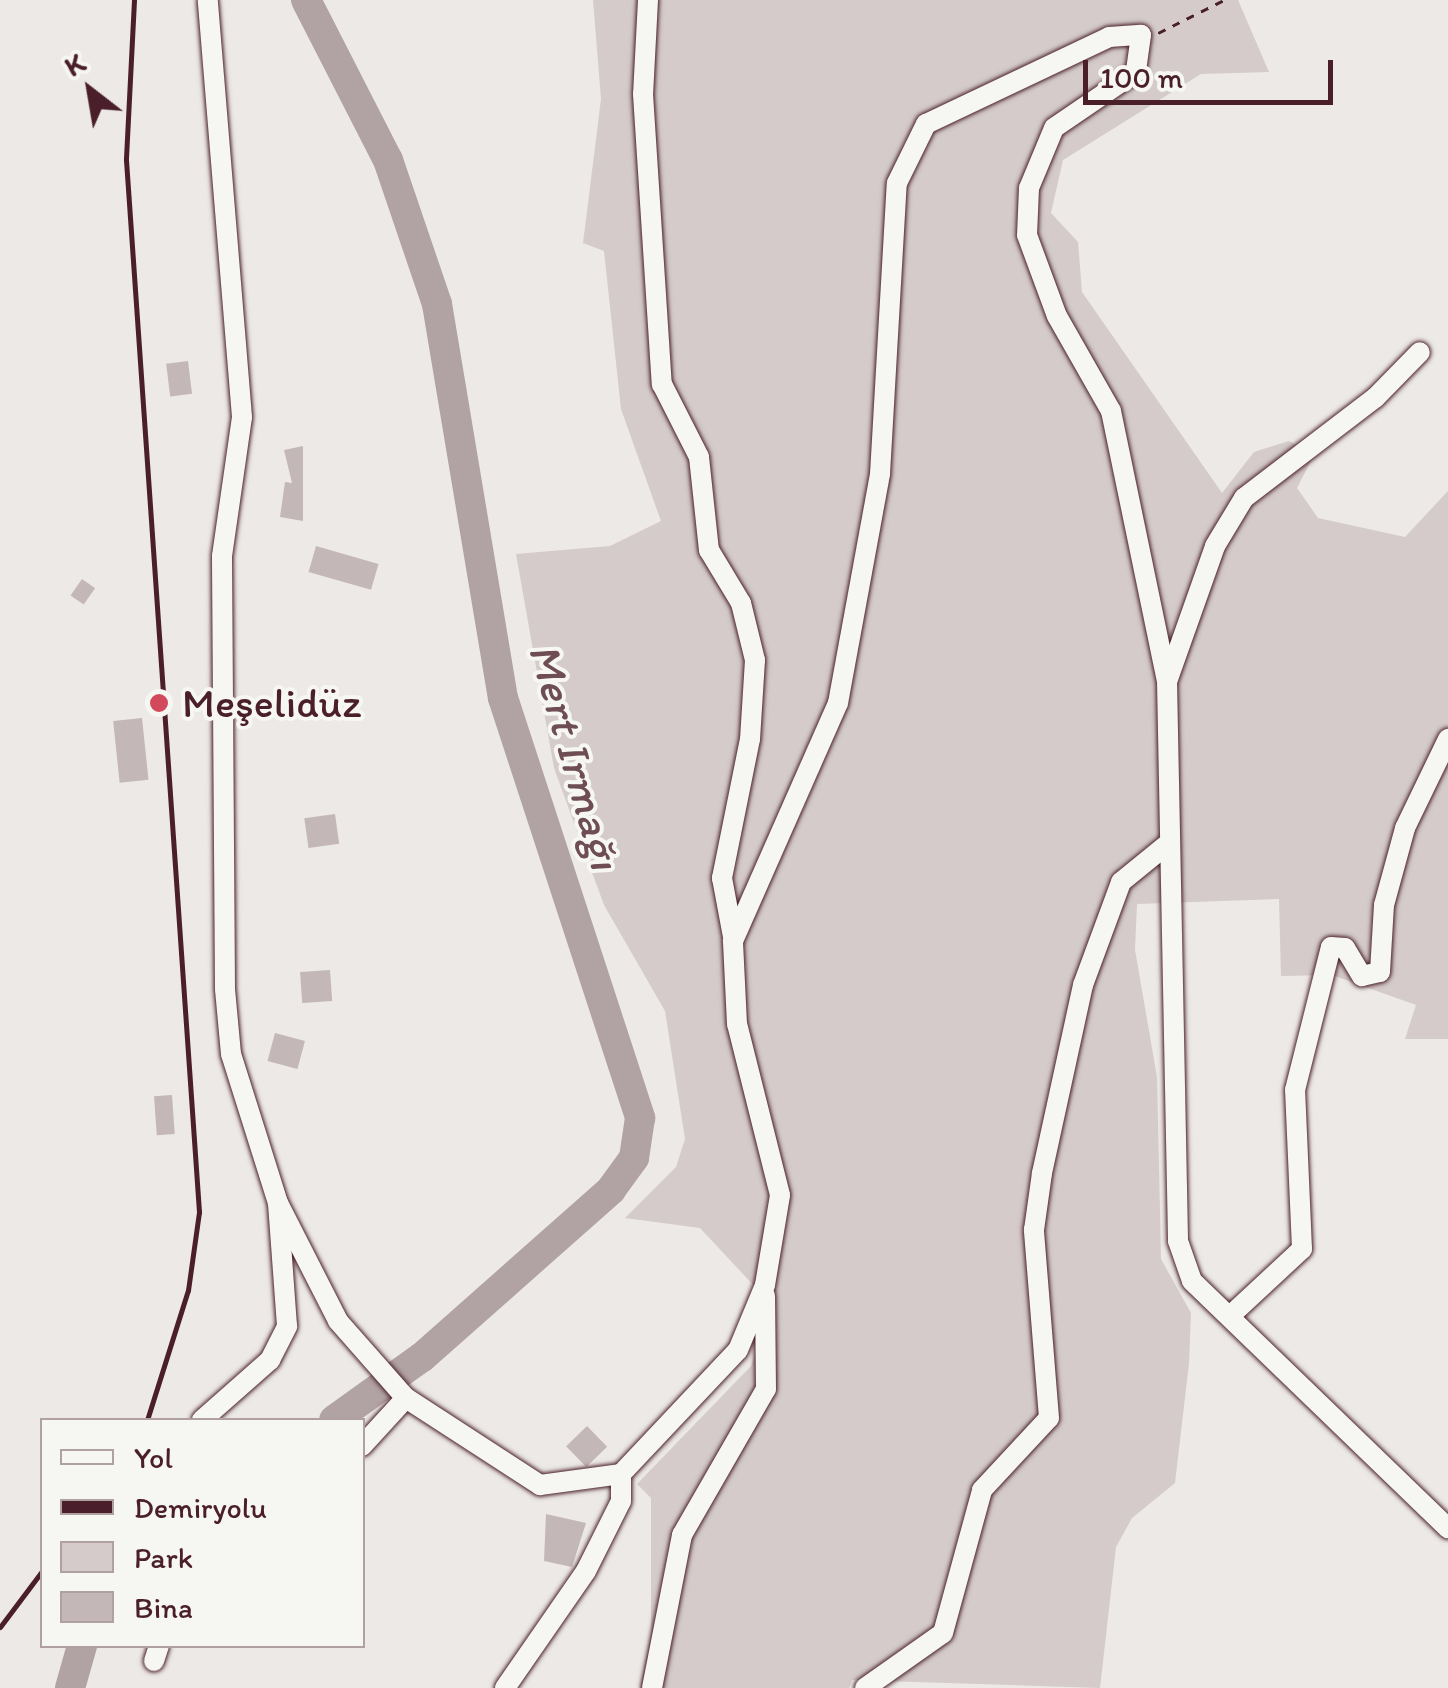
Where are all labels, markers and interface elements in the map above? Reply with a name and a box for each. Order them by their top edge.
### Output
north arrow [40,40,140,140]
scale bar [1088,40,1338,102]
text: K [58,45,91,83]
text: 100 m [1100,59,1183,96]
water label: Mert Irmağı [517,638,633,874]
place label: Meşelidüz [182,678,361,728]
marker: Meşelidüz [146,690,172,716]
legend [40,1418,365,1648]
text: Yol [134,1439,173,1476]
text: Demiryolu [134,1489,267,1526]
text: Park [134,1539,193,1576]
text: Bina [134,1589,193,1626]

